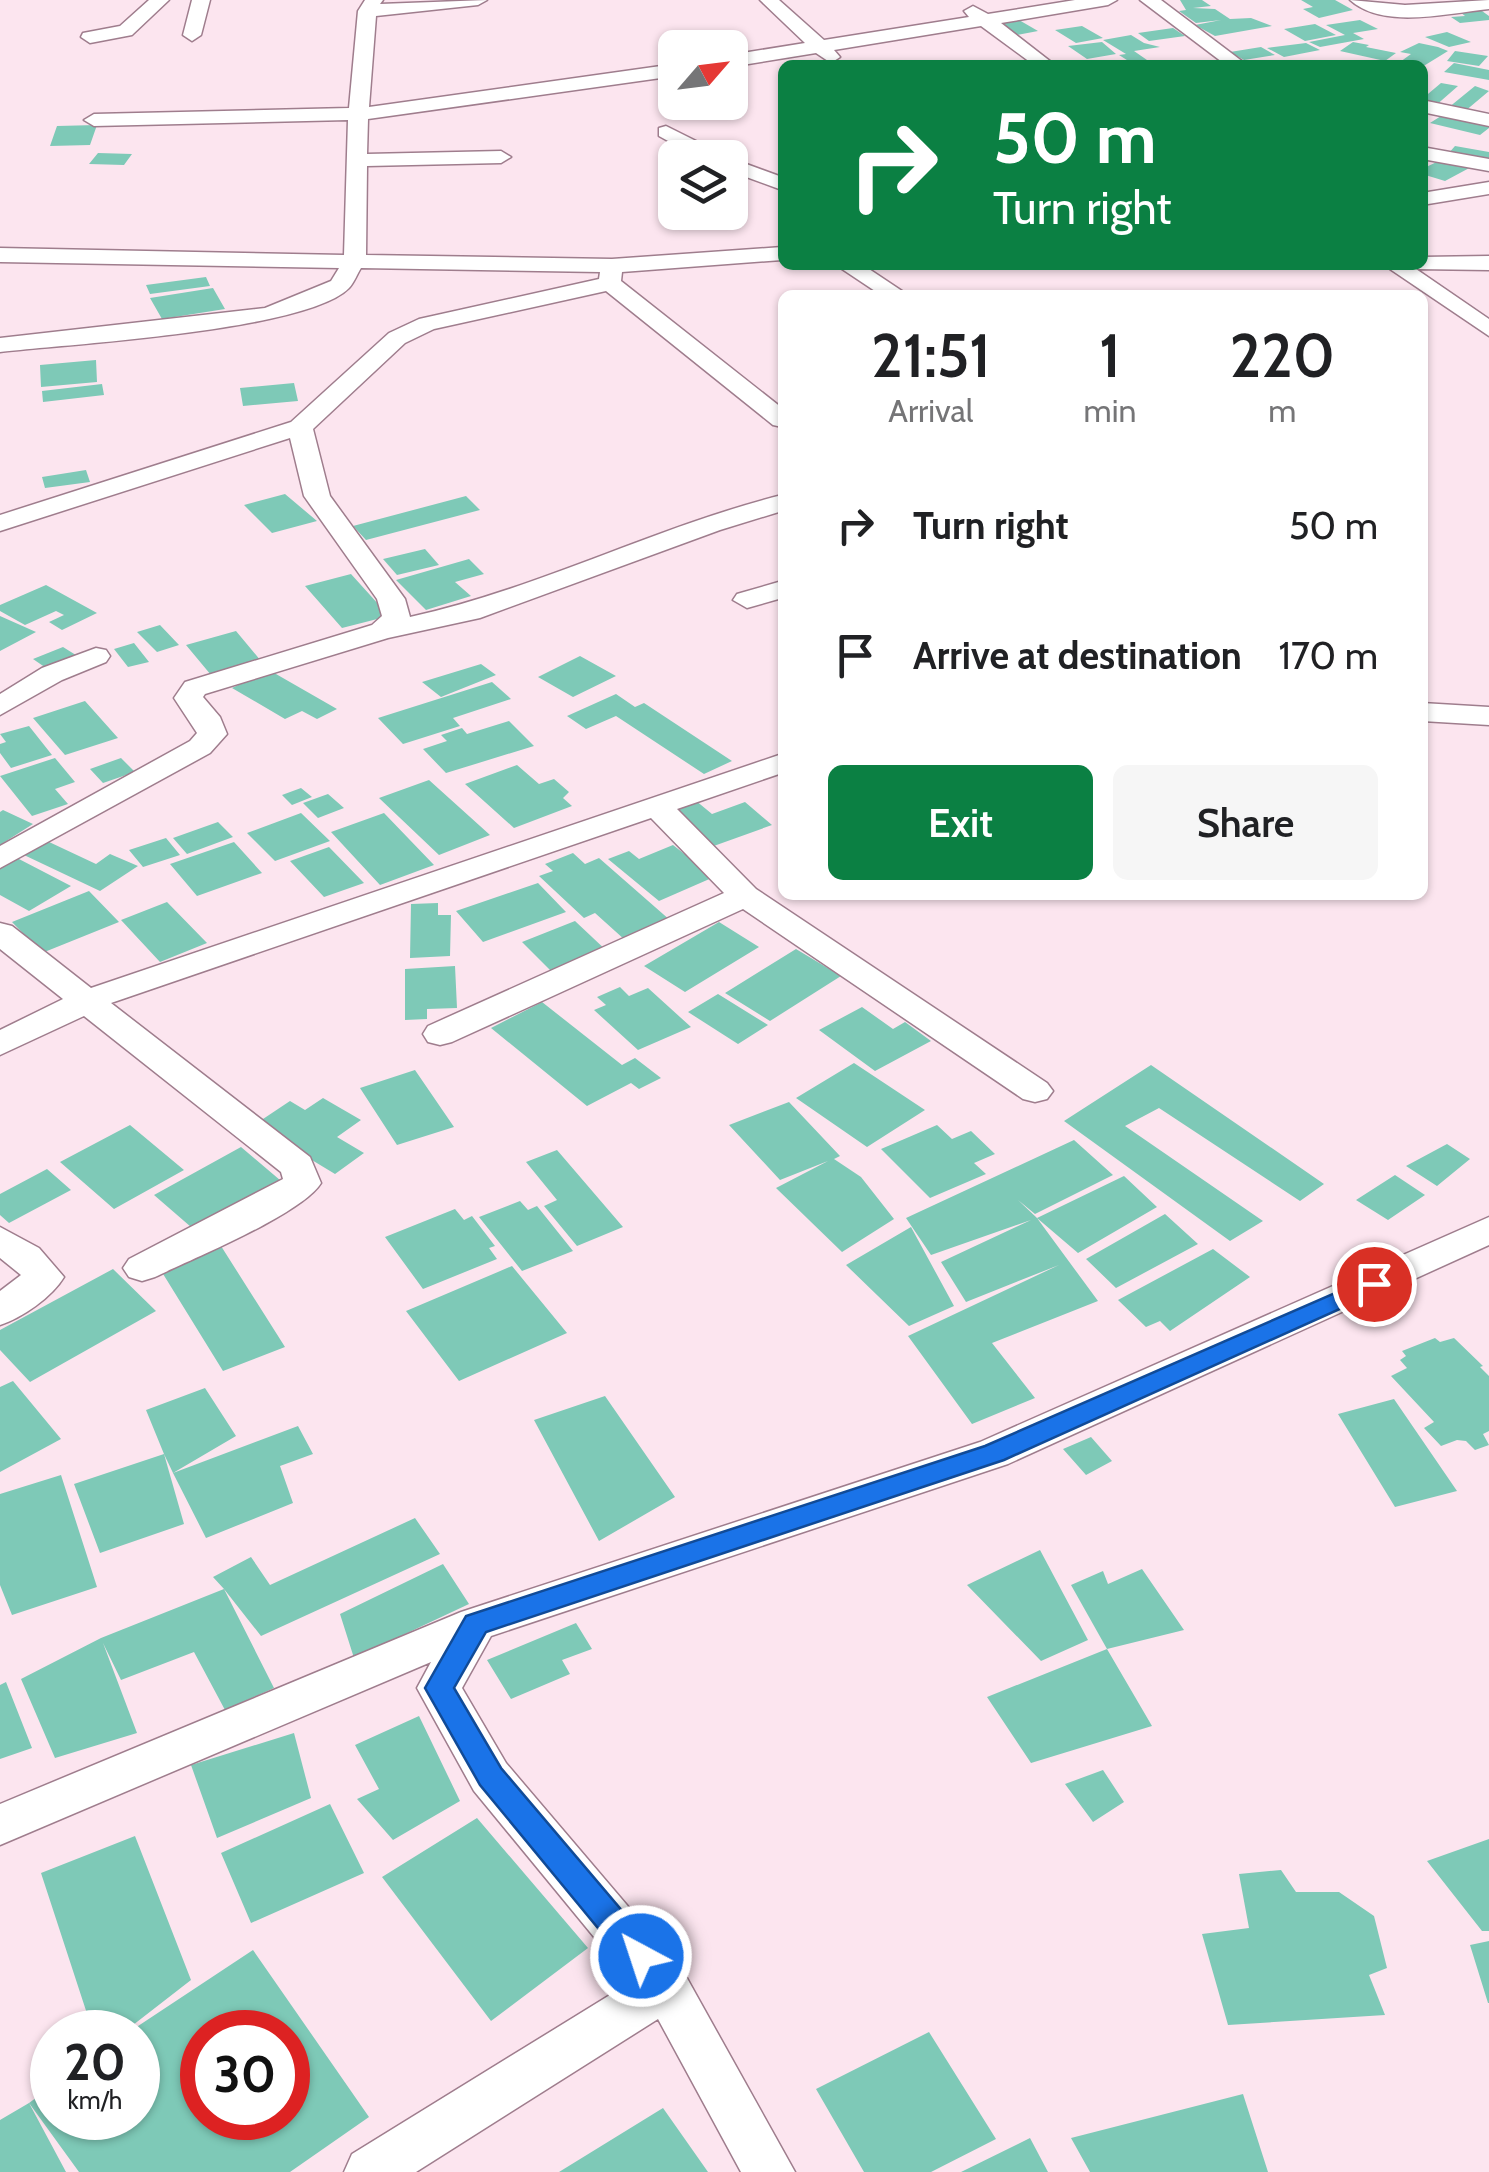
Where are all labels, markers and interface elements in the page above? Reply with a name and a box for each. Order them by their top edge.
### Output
north arrow [658,30,748,120]
map controls [658,30,748,230]
text: 50 m [993,95,1157,181]
icon: right [828,100,958,230]
button: layers [658,140,748,230]
text: Turn right [993,181,1172,235]
text: 21:51 [871,319,990,392]
text: 1 [1099,319,1121,392]
text: 220 [1229,319,1335,392]
text: Arrival [888,391,973,430]
text: min [1084,391,1136,430]
text: m [1268,391,1296,430]
icon: right [828,498,883,553]
text: Turn right [913,502,1069,549]
text: 50 m [1289,502,1378,549]
icon: arrive [828,628,883,683]
text: Arrive at destination [913,632,1242,679]
text: 170 m [1278,632,1378,679]
button: Exit [828,765,1093,880]
button: Share [1113,765,1378,880]
pin [1332,1242,1417,1327]
icon: arrive [1347,1257,1402,1312]
position arrow [589,1904,693,2008]
speed limit sign: 30 [180,2010,310,2140]
text: 20 [64,2032,126,2093]
text: km/h [68,2085,122,2115]

